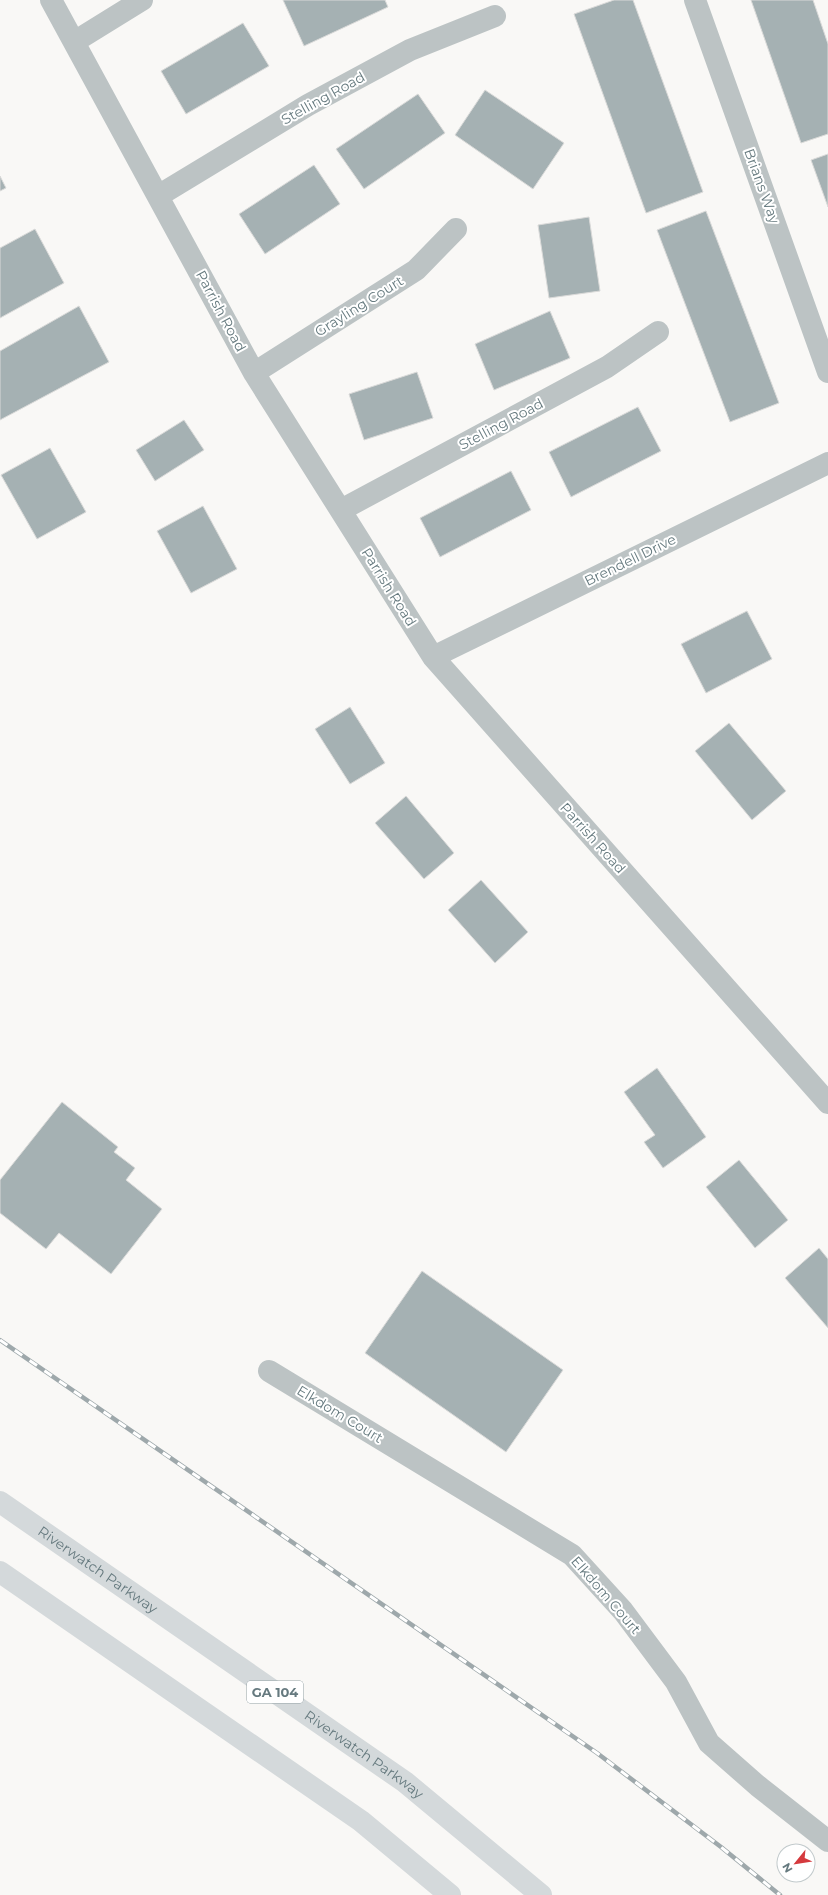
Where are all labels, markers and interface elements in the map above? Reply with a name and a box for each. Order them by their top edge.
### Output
street label: Stelling Road [278,68,368,128]
street label: Brians Way [740,146,784,226]
street label: Parrish Road [192,267,250,355]
street label: Grayling Court [311,271,407,340]
street label: Stelling Road [456,394,546,454]
street label: Brendell Drive [581,530,679,590]
street label: Parrish Road [358,544,420,630]
street label: Parrish Road [556,799,630,877]
street label: Elkdom Court [294,1381,387,1447]
street label: Riverwatch Parkway [35,1522,162,1618]
street label: Elkdom Court [567,1552,645,1638]
road number: GA 104 [247,1681,303,1703]
street label: Riverwatch Parkway [301,1706,428,1803]
north arrow [776,1843,816,1883]
text: N [779,1861,796,1875]

